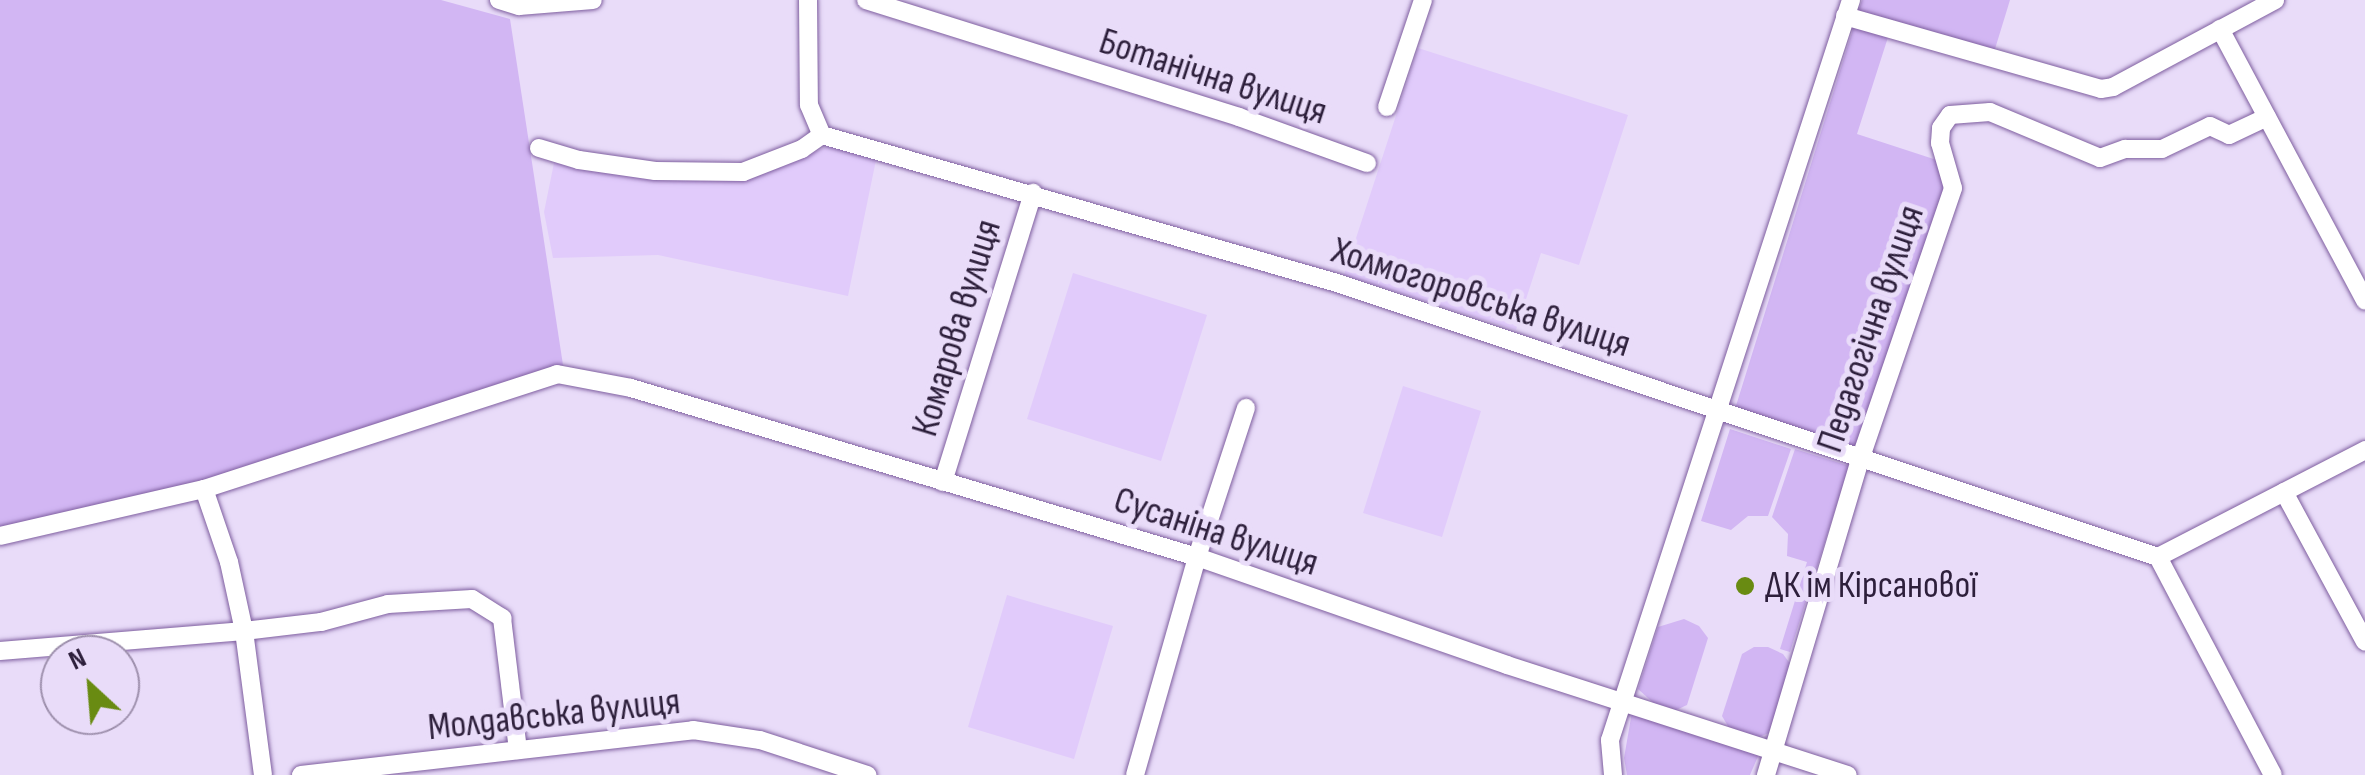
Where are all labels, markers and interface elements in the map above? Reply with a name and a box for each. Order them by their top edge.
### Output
street label: Ботанічна вулиця [1093,19,1333,135]
street label: Педагогічна вулиця [1807,200,1935,458]
street label: Комарова вулиця [902,214,1012,442]
street label: Холмогоровська вулиця [1326,228,1636,368]
street label: Сусаніна вулиця [1108,478,1324,586]
place label: ДК ім Кірсанової [1765,563,1977,609]
marker: ДК ім Кірсанової [1734,575,1756,597]
north arrow [40,635,140,735]
text: N [64,641,91,677]
street label: Молдавська вулиця [426,679,682,751]

